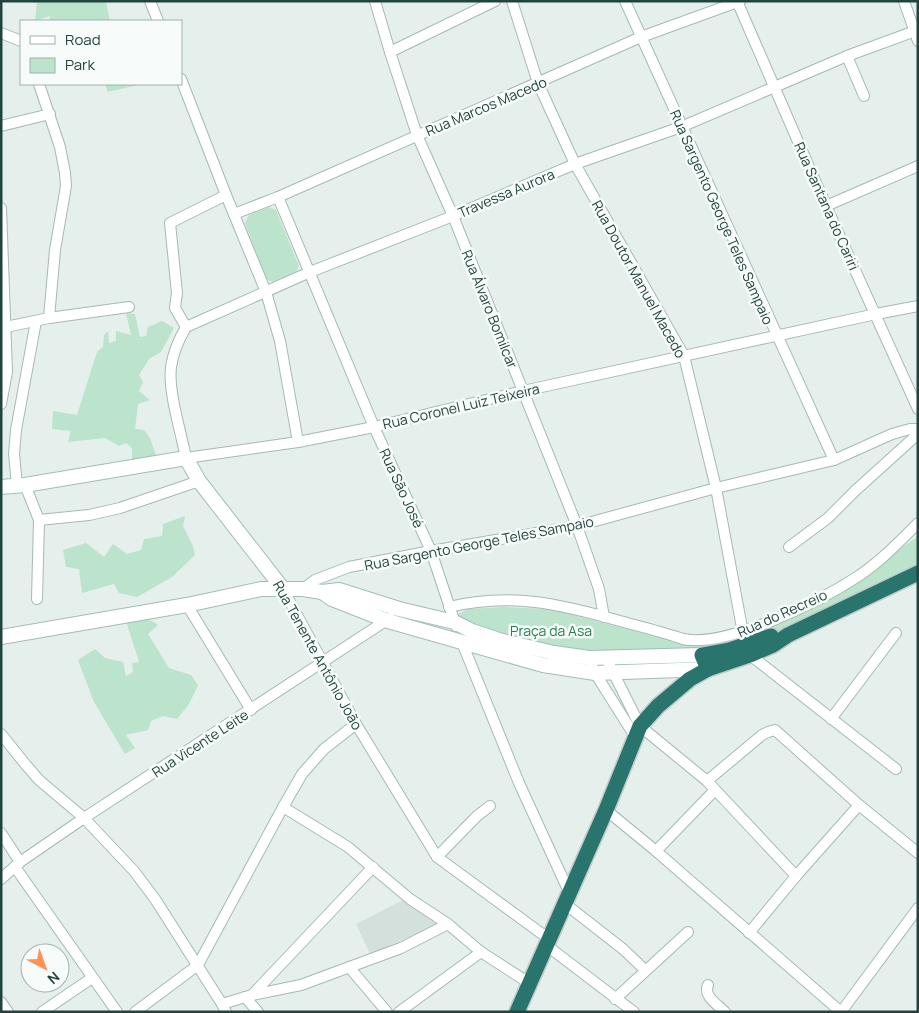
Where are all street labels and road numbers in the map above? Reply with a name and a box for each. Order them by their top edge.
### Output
street label: Rua Marcos Macedo [422,72,550,140]
street label: Rua Sargento George Teles Sampaio [666,107,778,327]
street label: Rua Santana do Cariri [790,139,864,273]
street label: Travessa Aurora [455,164,557,222]
street label: Rua Doutor Manuel Macedo [588,197,690,361]
street label: Rua Álvaro Bomilcar [458,247,522,371]
street label: Rua Coronel Luiz Teixeira [381,379,541,433]
street label: Rua São José [375,445,429,531]
street label: Rua Sargento George Teles Sampaio [363,511,595,575]
street label: Rua Tenente Antônio João [269,577,367,733]
street label: Rua do Recreio [734,585,830,641]
street label: Rua Vicente Leite [148,705,252,781]

